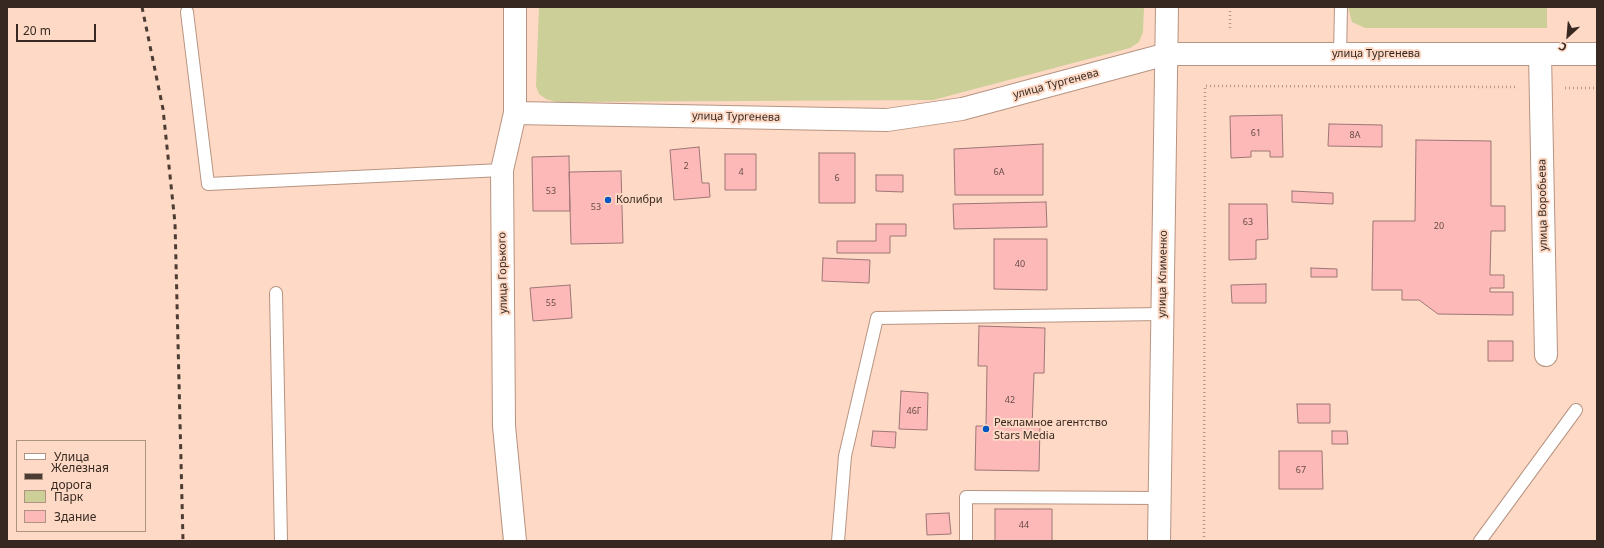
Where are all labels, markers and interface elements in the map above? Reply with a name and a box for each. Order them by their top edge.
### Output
scale bar [18,16,98,42]
north arrow [1548,16,1588,56]
text: 20 m [23,22,51,39]
text: С [1556,39,1569,56]
street label: улица Тургенева [1332,47,1420,61]
street label: улица Тургенева [1012,66,1100,102]
street label: улица Тургенева [692,110,780,124]
house number: 61 [1251,128,1261,138]
house number: 8А [1350,130,1360,140]
street label: улица Воробьева [1536,159,1550,251]
house number: 2 [683,161,689,171]
house number: 4 [738,167,744,177]
house number: 6А [994,167,1004,177]
house number: 6 [834,173,840,183]
house number: 53 [546,186,556,196]
place label: Колибри [616,193,663,207]
marker: Колибри [603,195,613,205]
house number: 53 [591,202,601,212]
house number: 63 [1243,217,1253,227]
house number: 20 [1434,221,1444,231]
street label: улица Клименко [1156,230,1170,318]
street label: улица Горького [496,232,510,314]
house number: 40 [1015,259,1025,269]
house number: 55 [546,298,556,308]
house number: 42 [1005,395,1015,405]
house number: 46Г [907,406,921,416]
place label: Рекламное агентство Stars Media [994,416,1108,442]
marker: Рекламное агентство Stars Media [981,424,991,434]
legend [16,440,146,532]
text: Улица [54,448,89,465]
text: Железная дорога [51,459,109,493]
house number: 67 [1296,465,1306,475]
text: Парк [54,488,83,505]
text: Здание [54,508,96,525]
house number: 44 [1019,520,1029,530]

